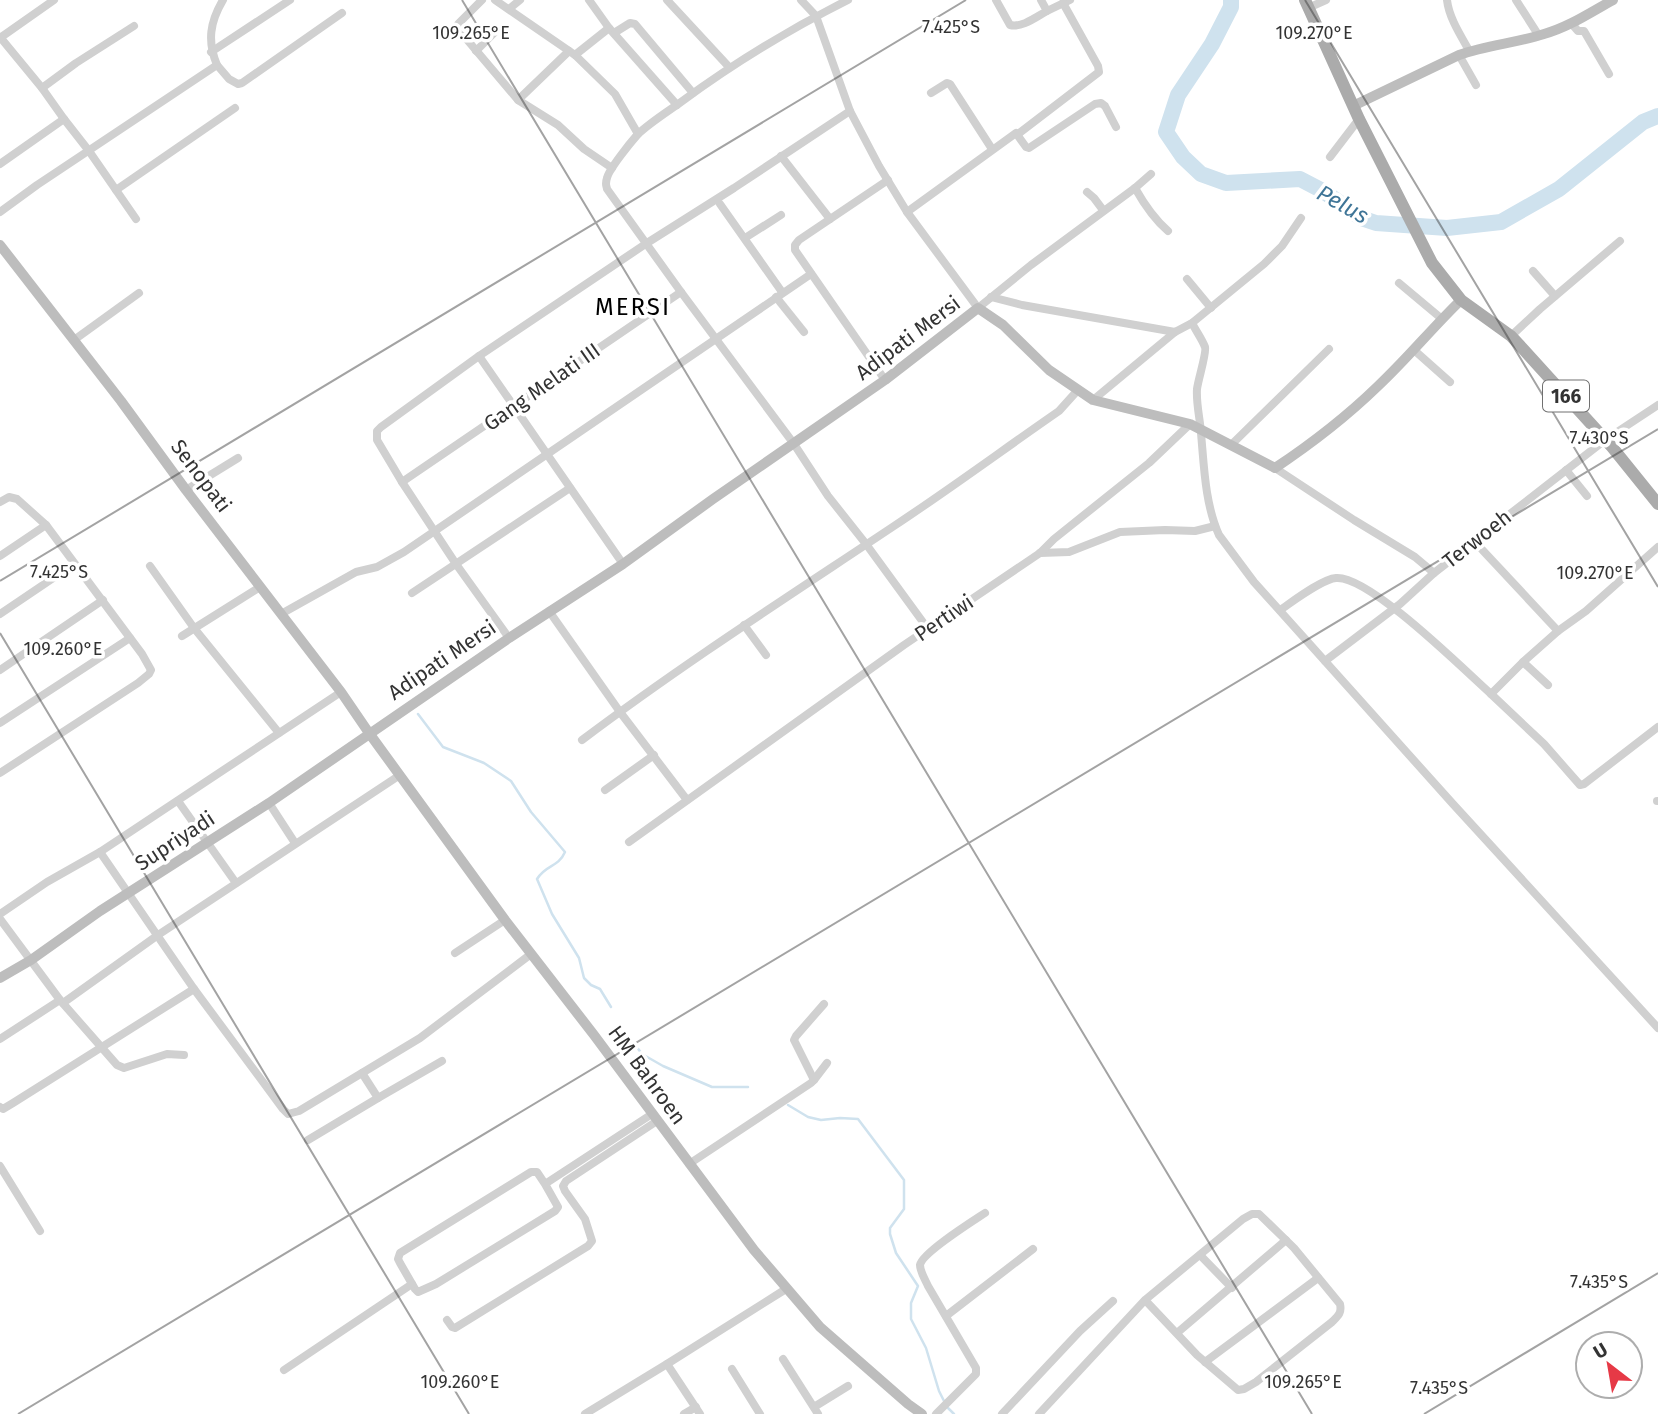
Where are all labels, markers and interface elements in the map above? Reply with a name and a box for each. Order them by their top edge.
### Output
text: 7.425°S [922,16,980,38]
text: 109.265°E [432,22,510,44]
text: 109.270°E [1275,22,1353,44]
water label: Pelus [1312,178,1374,230]
street label: Adipati Mersi [850,290,966,386]
district label: MERSI [595,293,671,321]
street label: Gang Melati III [479,337,605,437]
road number: 166 [1543,380,1589,412]
text: 7.430°S [1569,427,1629,449]
street label: Senopati [165,434,237,518]
street label: Terwoeh [1437,504,1517,574]
text: 7.425°S [30,561,88,583]
text: 109.270°E [1556,562,1634,584]
street label: Pertiwi [910,589,978,647]
street label: Adipati Mersi [383,614,501,706]
text: 109.260°E [23,638,103,660]
street label: Supriyadi [130,806,220,876]
street label: HM Bahroen [602,1020,692,1130]
text: 7.435°S [1570,1271,1628,1293]
north arrow [1574,1330,1644,1400]
text: U [1589,1338,1612,1364]
text: 109.260°E [420,1371,500,1393]
text: 109.265°E [1264,1371,1342,1393]
text: 7.435°S [1410,1377,1468,1399]

